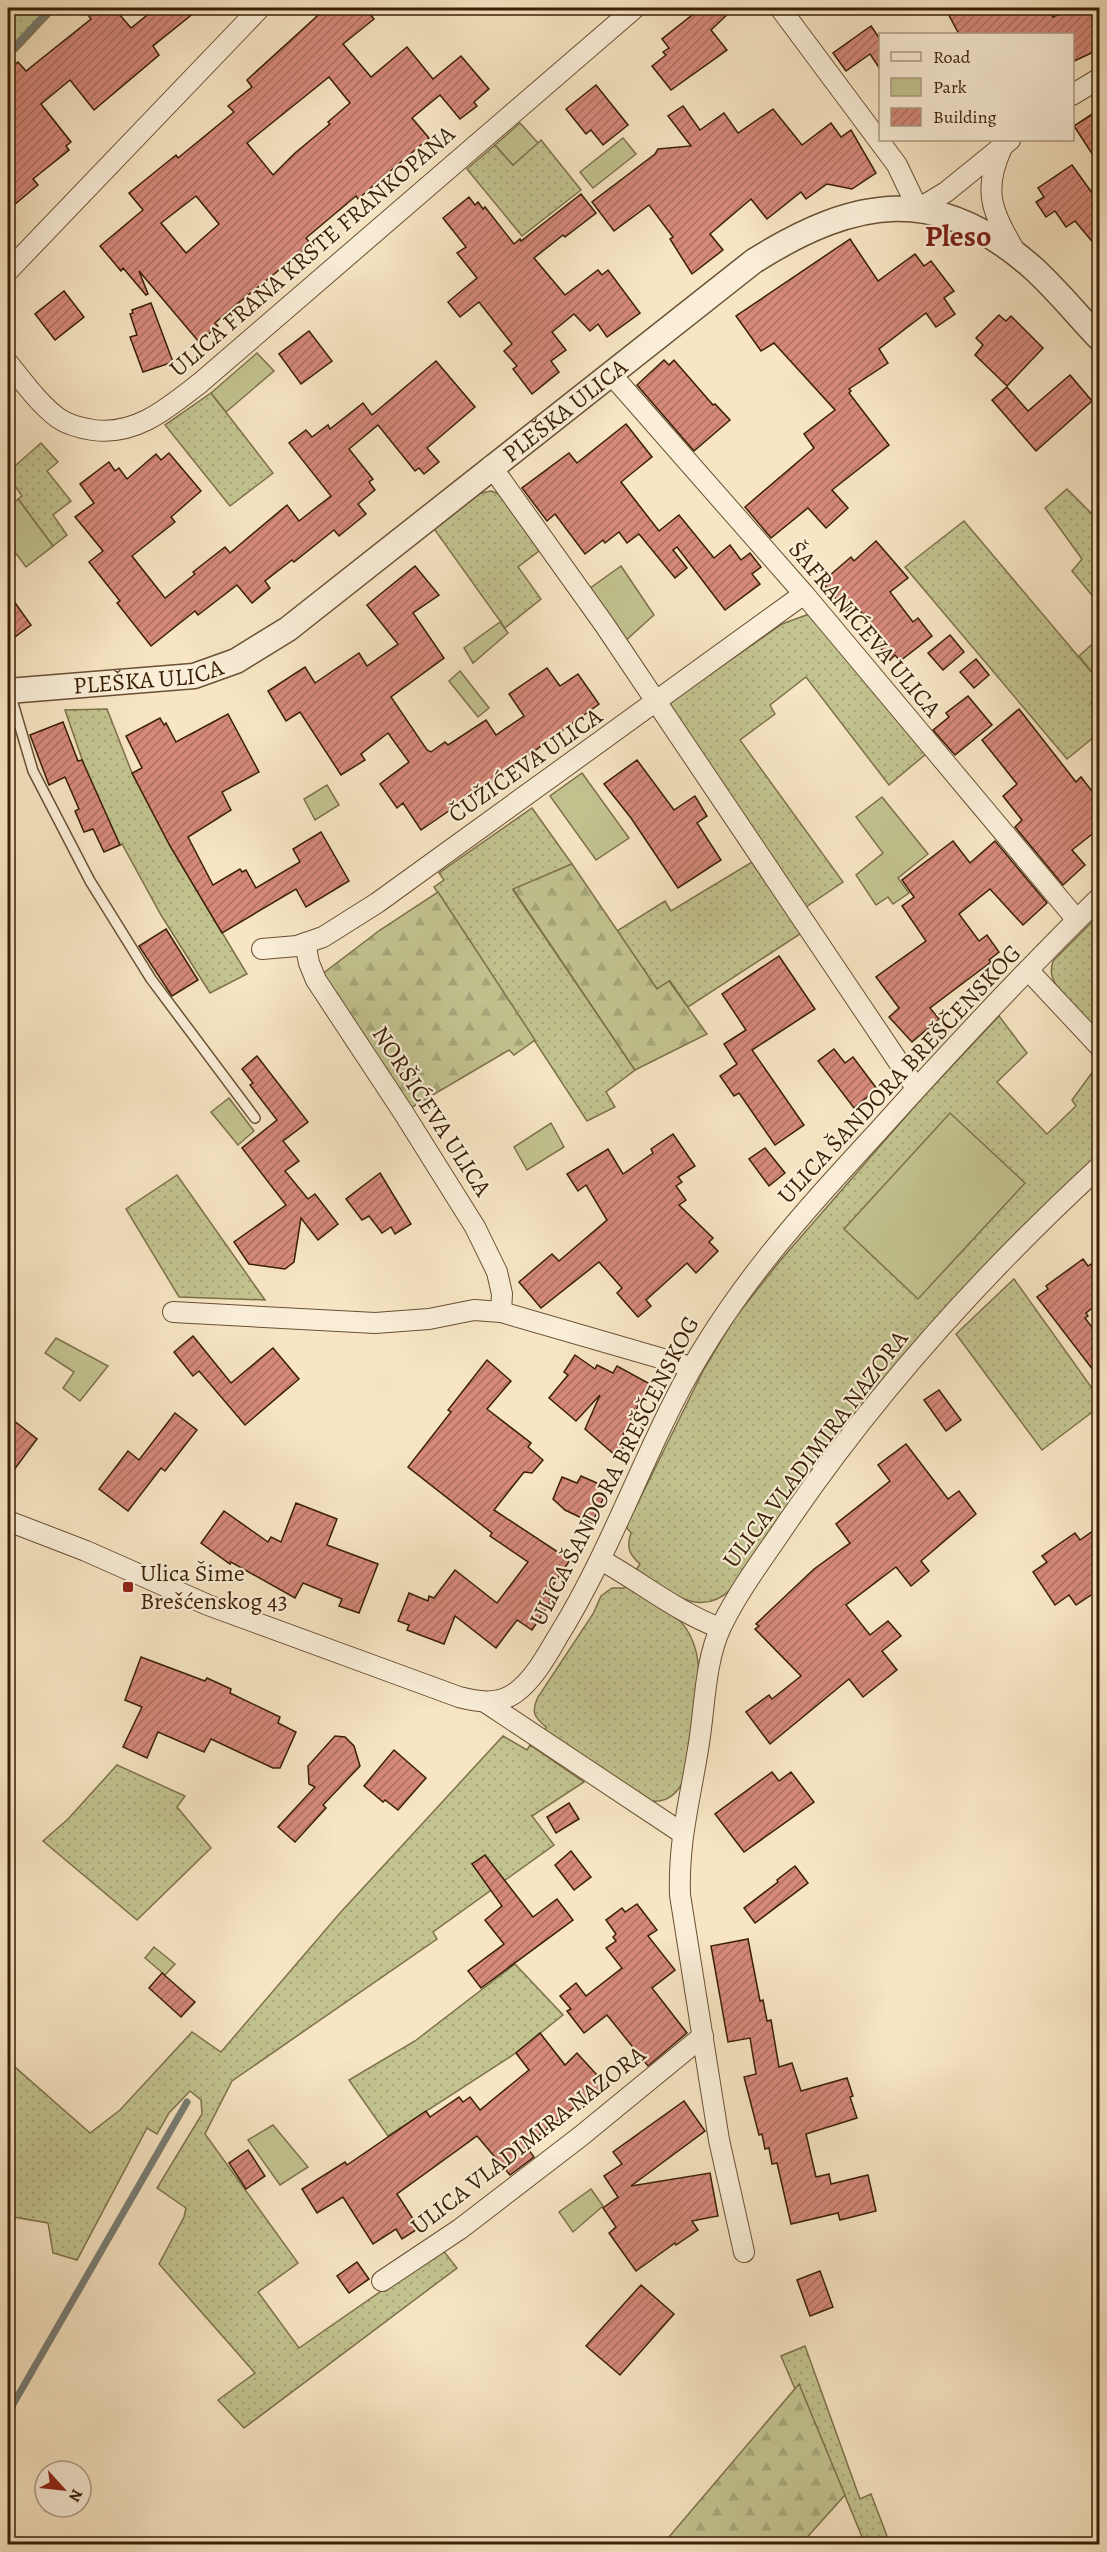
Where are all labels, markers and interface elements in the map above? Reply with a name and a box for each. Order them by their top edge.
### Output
legend [879,33,1074,141]
text: Road [933,45,971,69]
text: Park [933,75,967,99]
text: Building [933,105,997,129]
street label: ULICA FRANA KRSTE FRANKOPANA [162,117,462,384]
district label: Pleso [925,216,991,256]
street label: PLEŠKA ULICA [496,350,635,470]
street label: ŠAFRANIĆEVA ULICA [782,534,949,725]
street label: PLEŠKA ULICA [72,651,229,702]
street label: ČUŽIĆEVA ULICA [442,699,609,830]
street label: ULICA ŠANDORA BREŠČENSKOG [770,937,1028,1211]
street label: NORŠIĆEVA ULICA [365,1020,500,1203]
street label: ULICA ŠANDORA BREŠČENSKOG [522,1311,706,1631]
street label: ULICA VLADIMIRA NAZORA [715,1323,916,1574]
place label: Ulica Šime Brešćenskog 43 [140,1557,288,1617]
marker: Ulica Šime Brešćenskog 43 [121,1580,135,1594]
street label: ULICA VLADIMIRA NAZORA [404,2038,653,2242]
north arrow [33,2459,93,2519]
text: N [63,2485,88,2506]

